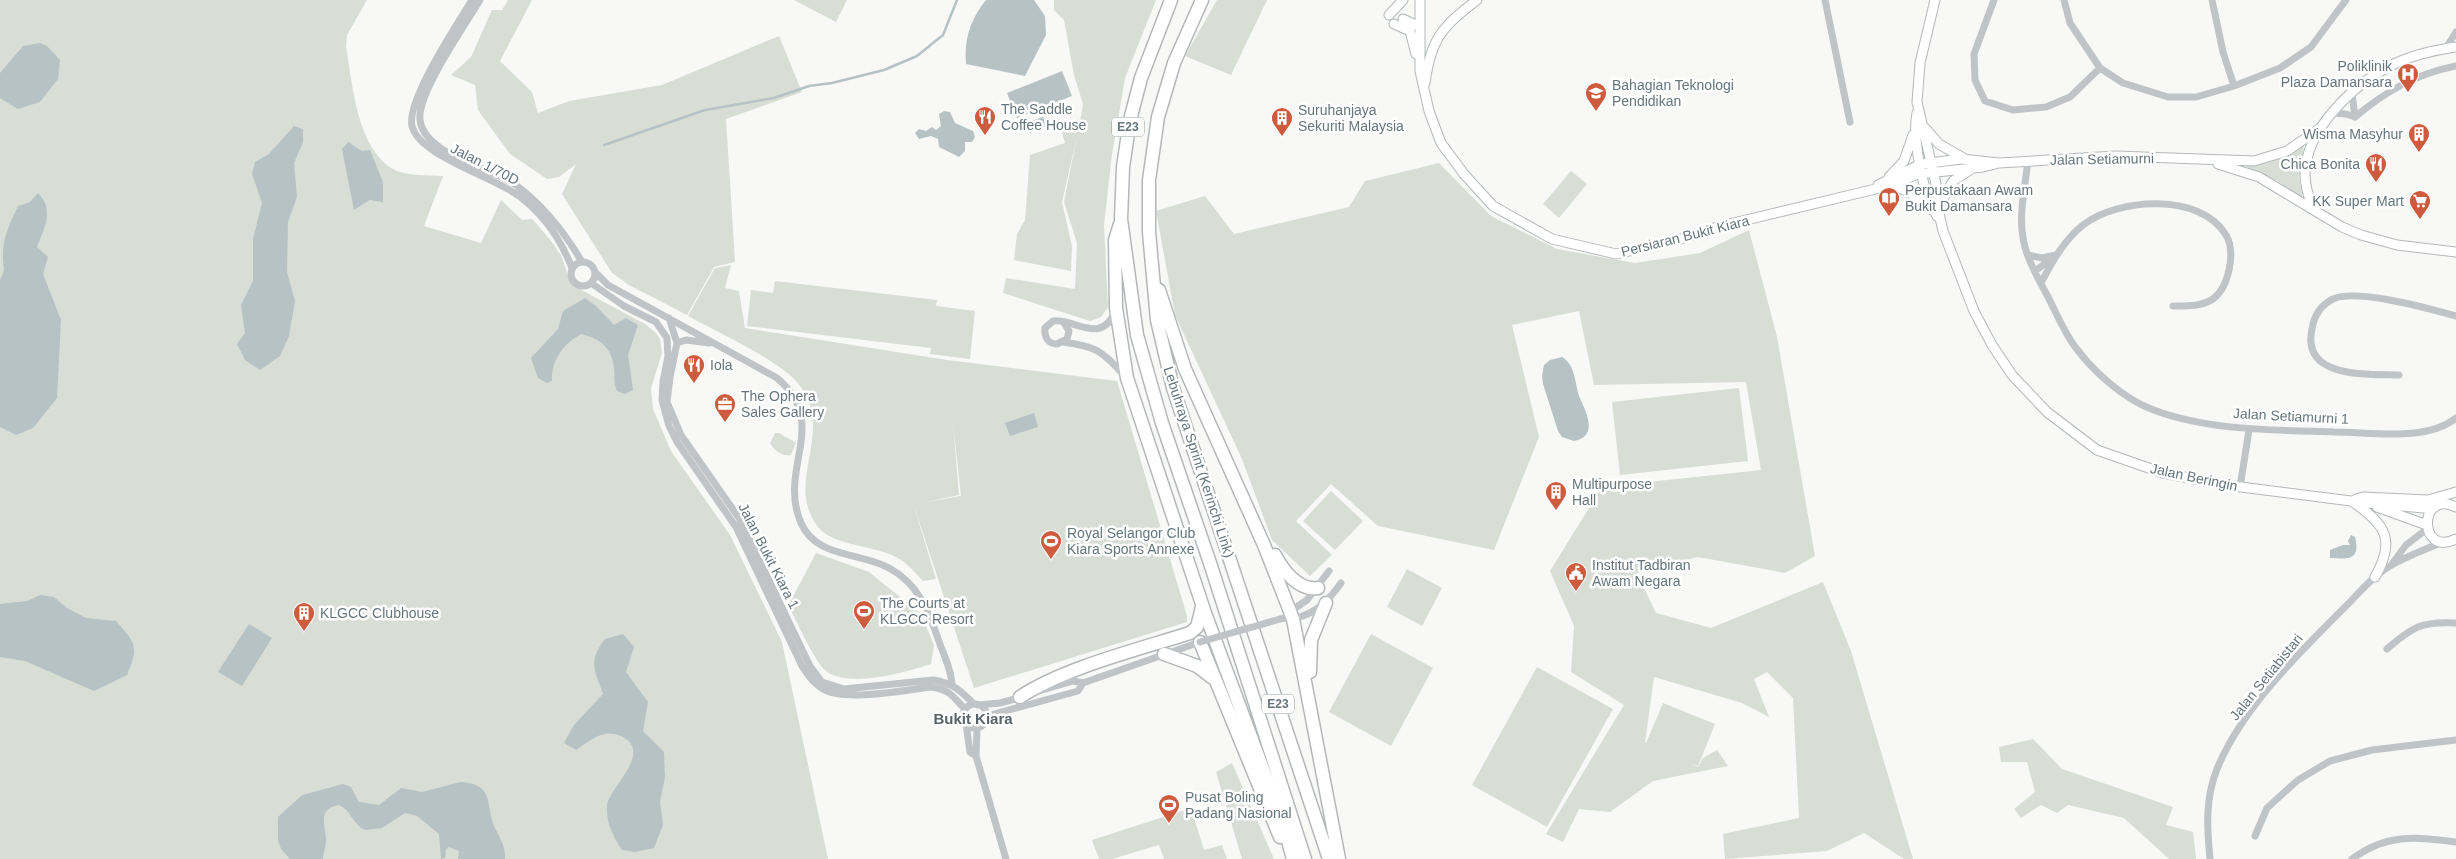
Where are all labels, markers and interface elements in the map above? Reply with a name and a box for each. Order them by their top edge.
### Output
place label: Poliklinik Plaza Damansara [2281,58,2393,90]
hospital icon: Poliklinik Plaza Damansara [2396,62,2420,93]
place label: Bahagian Teknologi Pendidikan [1612,77,1734,109]
school or university icon: Bahagian Teknologi Pendidikan [1584,81,1608,112]
place label: The Saddle Coffee House [1001,101,1087,133]
place label: Suruhanjaya Sekuriti Malaysia [1298,102,1404,134]
restaurant icon: The Saddle Coffee House [973,105,997,136]
building icon: Suruhanjaya Sekuriti Malaysia [1270,106,1294,137]
road number: E23 [1112,118,1144,136]
building icon: Wisma Masyhur [2407,122,2431,153]
place label: Wisma Masyhur [2303,126,2403,142]
street label: Jalan 1/70D [448,140,522,188]
street label: Jalan Setiamurni [2050,150,2154,168]
restaurant icon: Chica Bonita [2364,152,2388,183]
place label: Chica Bonita [2281,156,2360,172]
place label: Perpustakaan Awam Bukit Damansara [1905,182,2033,214]
library icon: Perpustakaan Awam Bukit Damansara [1877,186,1901,217]
supermarket icon: KK Super Mart [2408,189,2432,220]
place label: KK Super Mart [2312,193,2404,209]
street label: Persiaran Bukit Kiara [1619,212,1751,260]
restaurant icon: Iola [682,353,706,384]
place label: Iola [710,357,733,373]
street label: Lebuhraya Sprint (Kerinchi Link) [1160,364,1238,560]
place label: The Ophera Sales Gallery [741,388,824,420]
office icon: The Ophera Sales Gallery [713,392,737,423]
street label: Jalan Setiamurni 1 [2233,405,2350,427]
street label: Jalan Beringin [2149,460,2239,494]
place label: Multipurpose Hall [1572,476,1652,508]
building icon: Multipurpose Hall [1544,480,1568,511]
street label: Jalan Bukit Kiara 1 [735,500,803,612]
place label: Royal Selangor Club Kiara Sports Annexe [1067,525,1196,557]
sports icon: Royal Selangor Club Kiara Sports Annexe [1039,529,1063,560]
place label: Institut Tadbiran Awam Negara [1592,557,1691,589]
public building icon: Institut Tadbiran Awam Negara [1564,561,1588,592]
place label: The Courts at KLGCC Resort [880,595,973,627]
sports icon: The Courts at KLGCC Resort [852,599,876,630]
building icon: KLGCC Clubhouse [292,601,316,632]
place label: KLGCC Clubhouse [320,605,439,621]
street label: Jalan Setiabistari [2226,631,2306,723]
road number: E23 [1262,694,1294,714]
district label: Bukit Kiara [933,710,1013,727]
place label: Pusat Boling Padang Nasional [1185,789,1292,821]
sports icon: Pusat Boling Padang Nasional [1157,793,1181,824]

